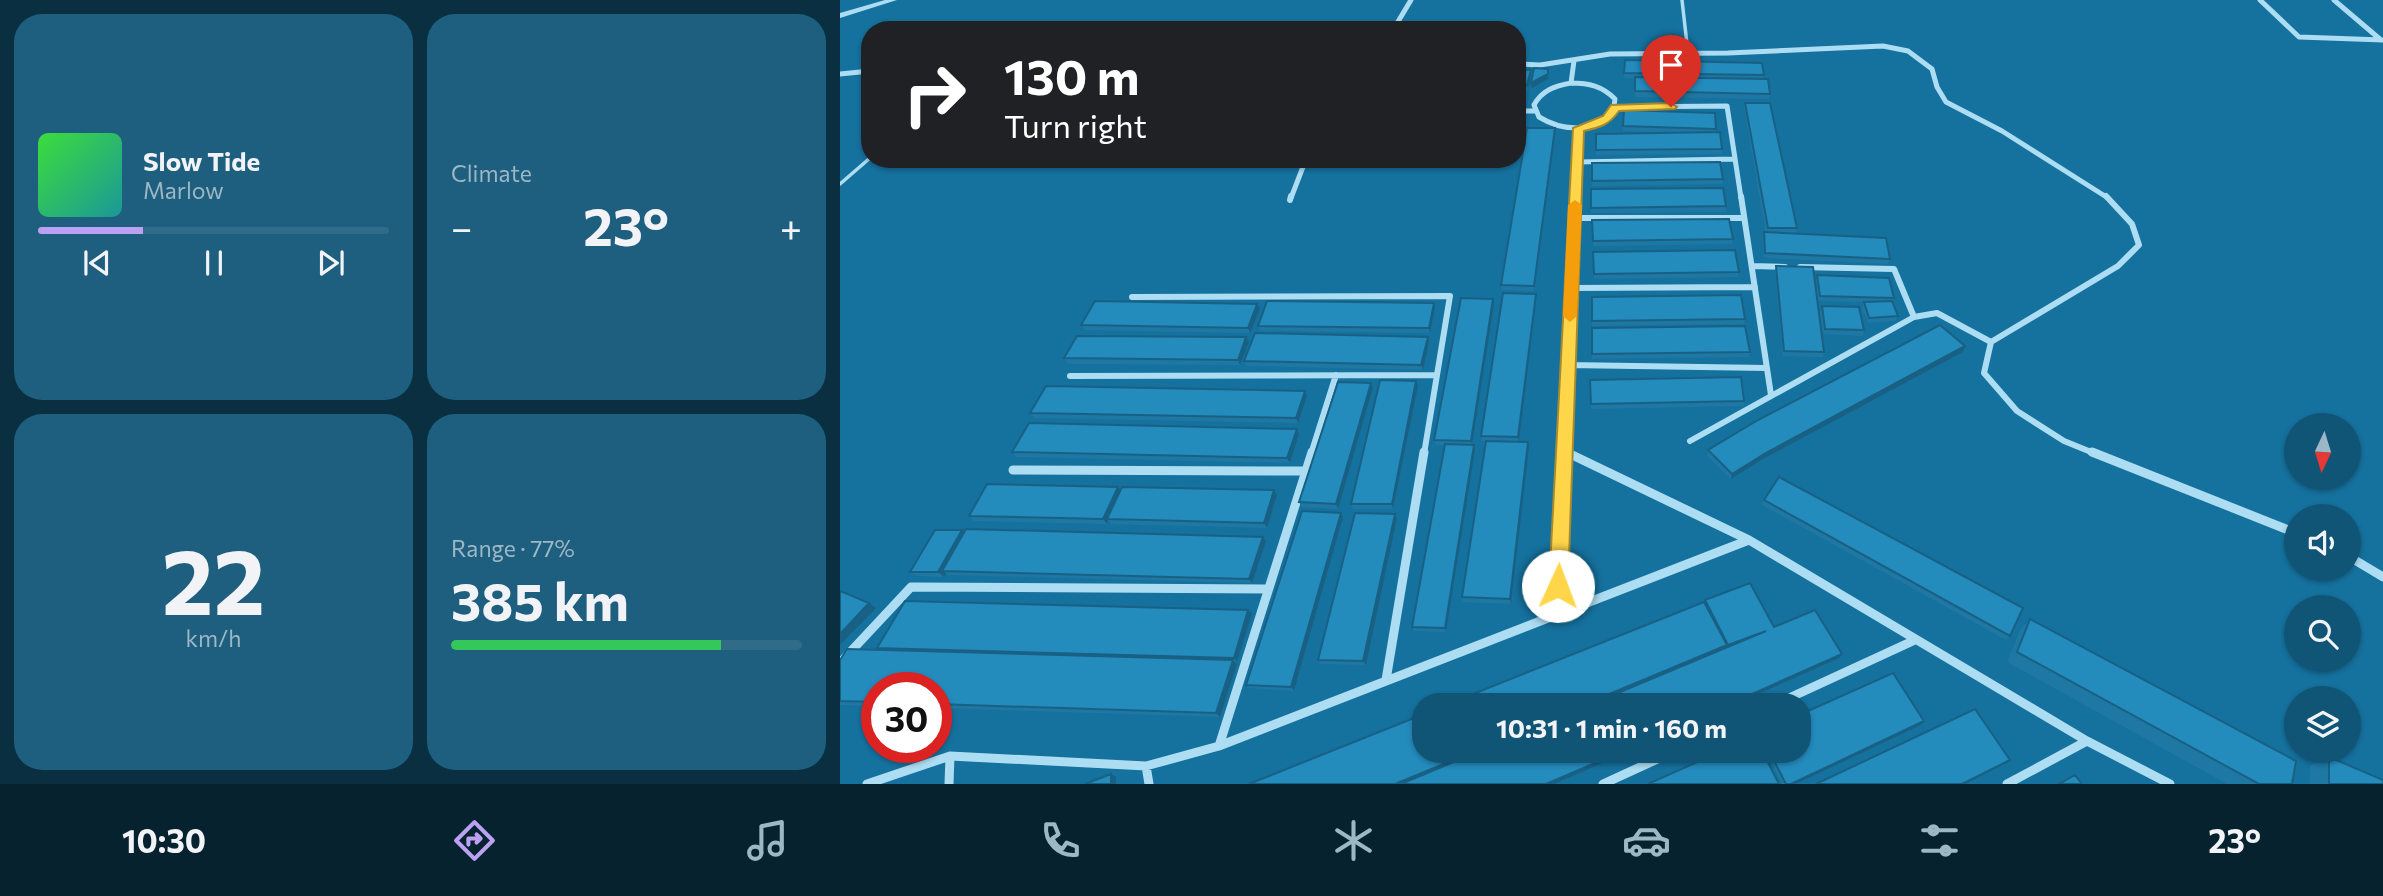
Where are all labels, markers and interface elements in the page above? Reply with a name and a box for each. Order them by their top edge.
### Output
pin [1641,35,1701,107]
text: 130 m [1004,45,1139,105]
icon: arrive [1652,46,1690,84]
icon: right [889,49,980,140]
text: Turn right [1004,105,1147,145]
text: Slow Tide [143,145,260,176]
text: Climate [451,159,532,187]
text: Marlow [143,176,224,204]
text: 23° [583,193,669,257]
text: − [451,203,473,250]
text: + [780,203,802,250]
icon: previous [78,244,116,282]
icon: pause [195,244,233,282]
icon: next [312,244,350,282]
north arrow [2284,413,2361,490]
map controls [2284,413,2361,763]
button: sound [2284,504,2361,581]
text: 22 [162,522,265,634]
text: Range · 77% [451,534,575,562]
position arrow [1521,549,1595,623]
text: 385 km [451,568,629,632]
button: search [2284,595,2361,672]
text: km/h [186,624,241,652]
speed limit sign: 30 [861,672,952,763]
button: layers [2284,686,2361,763]
text: 10:31 · 1 min · 160 m [1496,712,1727,743]
icon: directions [450,816,499,865]
icon: music [743,816,792,865]
icon: phone [1036,816,1085,865]
icon: climate [1329,816,1378,865]
icon: car [1622,816,1671,865]
icon: filters [1915,816,1964,865]
text: 10:30 [122,820,206,860]
text: 23° [2208,820,2261,860]

